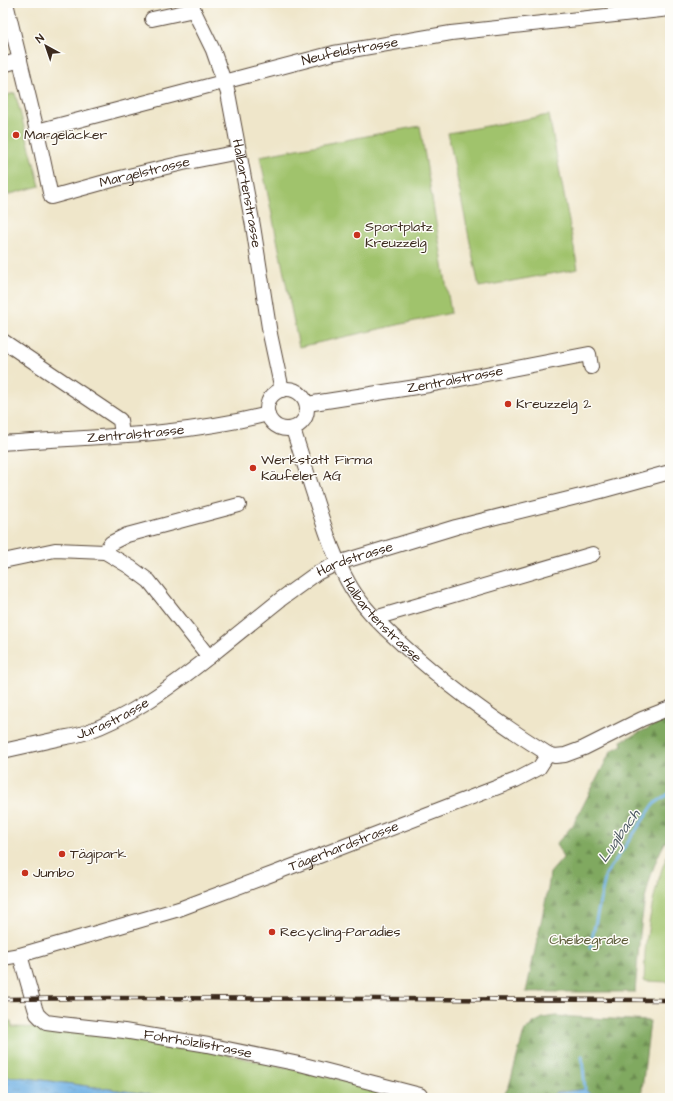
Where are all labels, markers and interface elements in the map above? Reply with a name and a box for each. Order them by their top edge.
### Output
north arrow [26,26,66,66]
text: N [32,31,47,47]
street label: Neufeldstrasse [299,32,400,71]
place label: Margeläcker [24,125,108,145]
marker: Margeläcker [11,130,21,140]
street label: Halbartenstrasse [227,137,266,250]
street label: Margelstrasse [97,152,192,193]
place label: Sportplatz Kreuzzelg [365,217,433,253]
marker: Sportplatz Kreuzzelg [352,230,362,240]
street label: Zentralstrasse [406,361,505,398]
place label: Kreuzzelg 2 [516,394,591,414]
marker: Kreuzzelg 2 [503,399,513,409]
street label: Zentralstrasse [86,420,186,448]
place label: Werkstatt Firma Käufeler AG [261,450,372,486]
marker: Werkstatt Firma Käufeler AG [248,463,258,473]
street label: Hardstrasse [313,537,396,582]
street label: Halbartenstrasse [337,574,426,668]
street label: Jurastrasse [74,693,153,745]
water label: Lugibach [593,805,646,868]
street label: Tägerhardstrasse [286,816,402,877]
place label: Tägipark [70,844,127,864]
marker: Tägipark [57,849,67,859]
place label: Jumbo [33,863,74,883]
marker: Jumbo [20,868,30,878]
place label: Recycling-Paradies [280,922,401,942]
marker: Recycling-Paradies [267,927,277,937]
park label: Cheibegrabe [549,930,629,950]
street label: Fohrhölzlistrasse [142,1024,254,1064]

